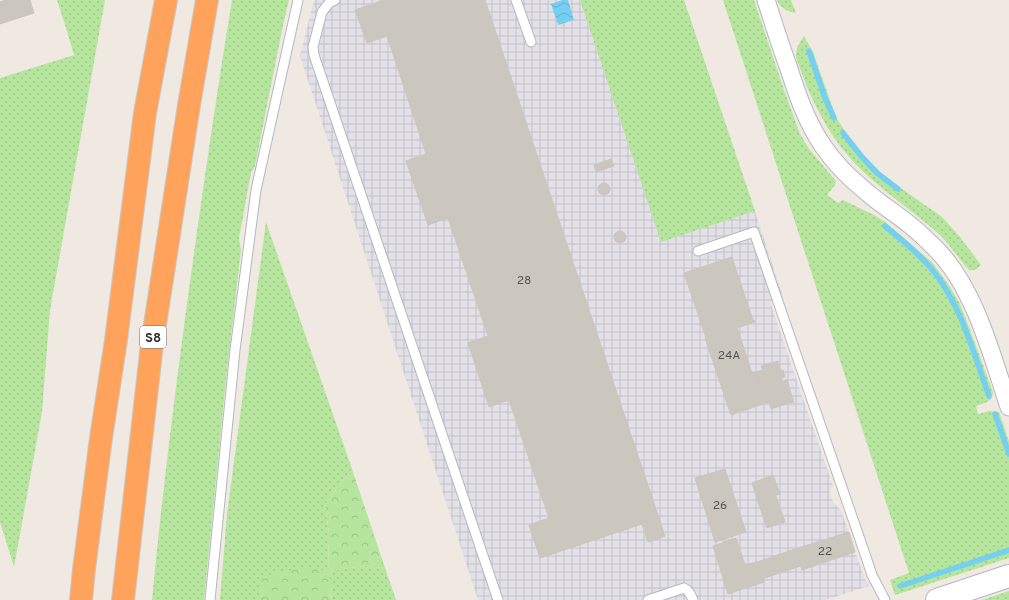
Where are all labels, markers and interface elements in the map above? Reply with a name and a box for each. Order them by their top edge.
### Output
house number: 28 [517,273,531,289]
road number: S8 [140,326,166,348]
house number: 24A [718,348,740,364]
house number: 26 [713,498,727,514]
house number: 22 [818,544,832,560]

